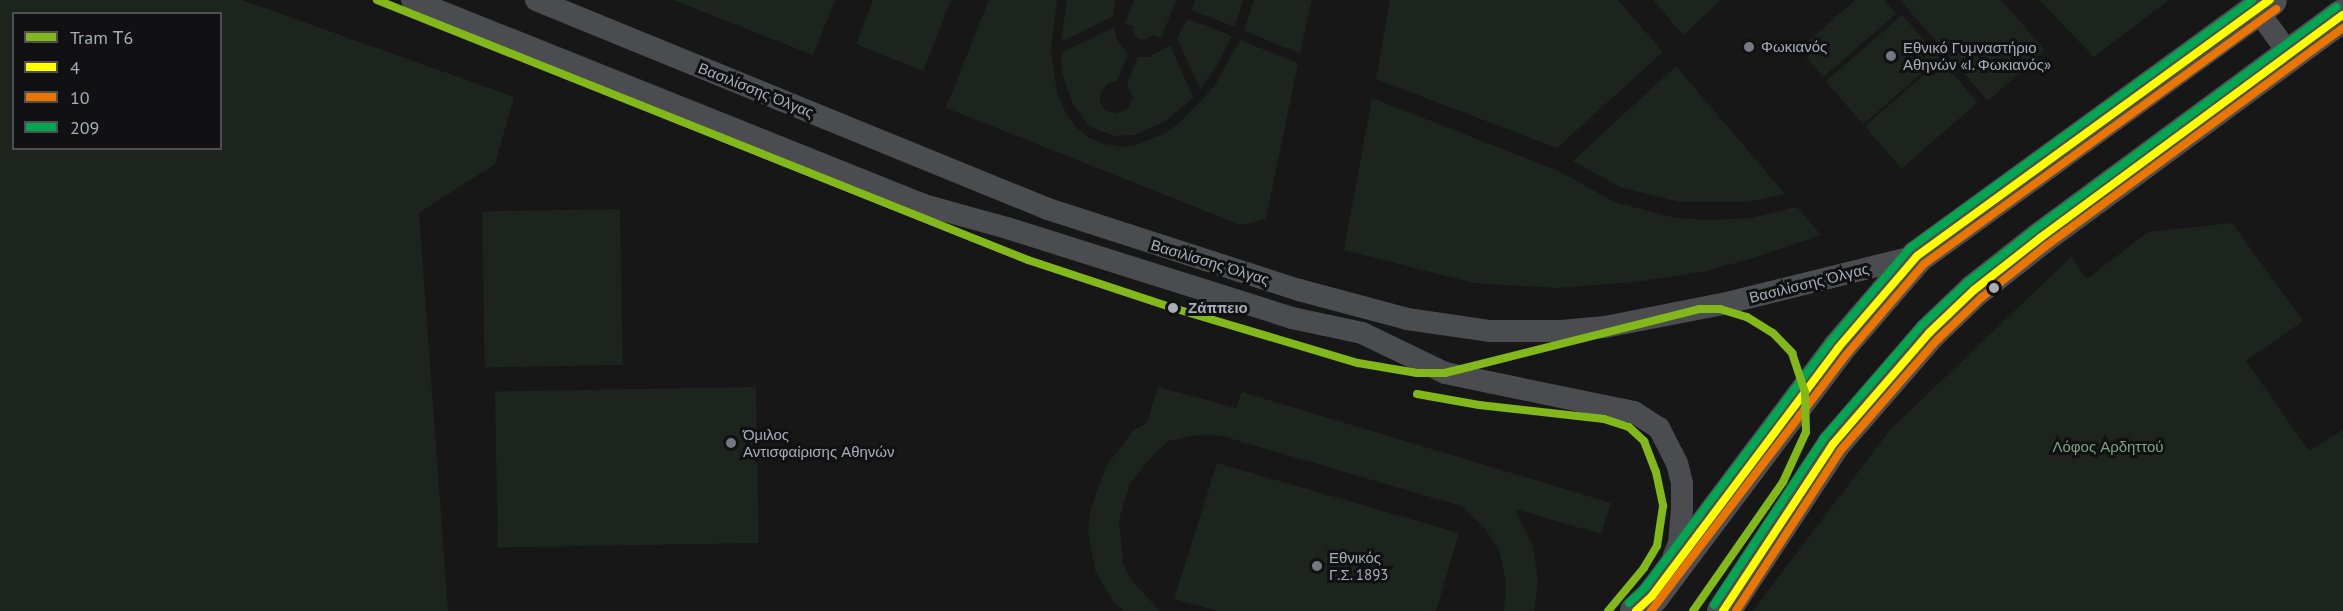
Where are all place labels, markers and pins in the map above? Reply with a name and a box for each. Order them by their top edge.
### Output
place label: Φωκιανός [1761,38,1827,56]
place label: Εθνικό Γυμναστήριο Αθηνών «Ι. Φωκιανός» [1903,38,2052,73]
marker: Φωκιανός [1742,40,1756,54]
marker: Εθνικό Γυμναστήριο Αθηνών «Ι. Φωκιανός» [1884,49,1898,63]
unlabelled marker [1988,282,2000,294]
marker: Ζάππειο [1163,298,1183,318]
place label: Ζάππειο [1188,299,1248,317]
place label: Όμιλος Αντισφαίρισης Αθηνών [743,425,895,460]
marker: Όμιλος Αντισφαίρισης Αθηνών [724,436,738,450]
place label: Εθνικός Γ.Σ. 1893 [1329,548,1390,583]
marker: Εθνικός Γ.Σ. 1893 [1310,559,1324,573]

